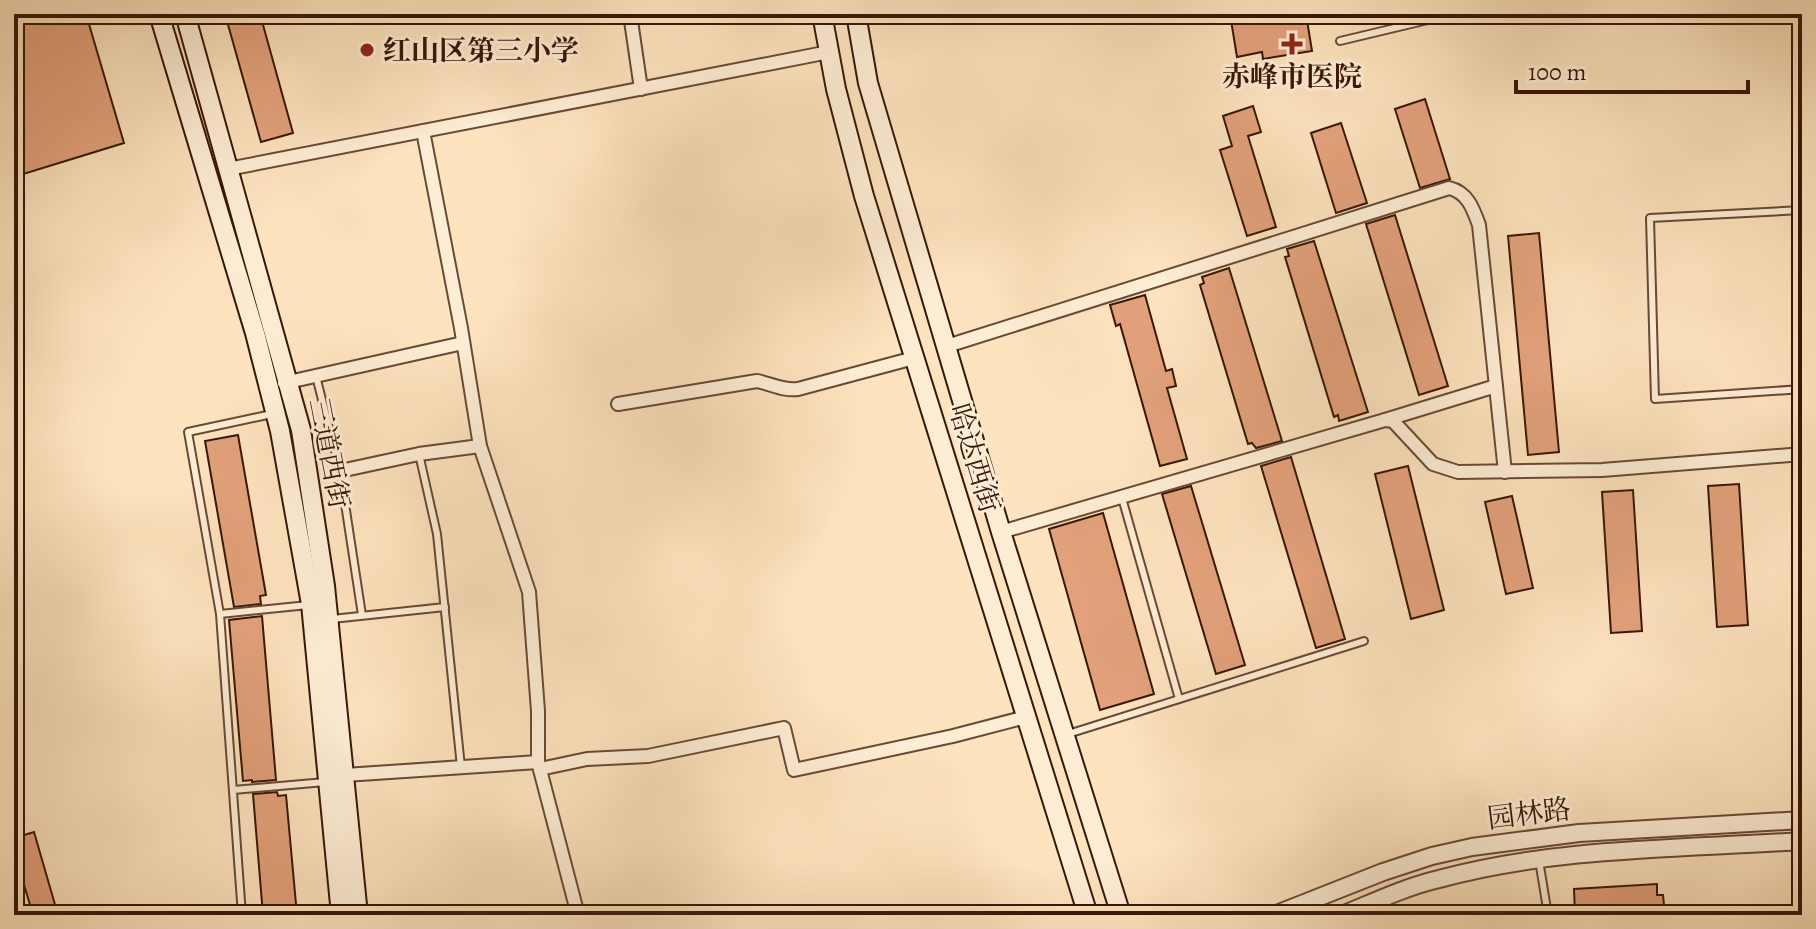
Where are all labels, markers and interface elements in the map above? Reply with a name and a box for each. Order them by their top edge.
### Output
place label: 红山区第三小学 [383,32,579,70]
marker: 赤峰市医院 [1281,33,1303,55]
marker: 红山区第三小学 [358,41,376,59]
scale bar [1516,44,1748,94]
text: 100 m [1528,56,1587,88]
place label: 赤峰市医院 [1222,58,1362,96]
street label: 三道西街 [300,395,358,512]
street label: 哈达西街 [939,399,1009,517]
street label: 园林路 [1485,790,1573,838]

